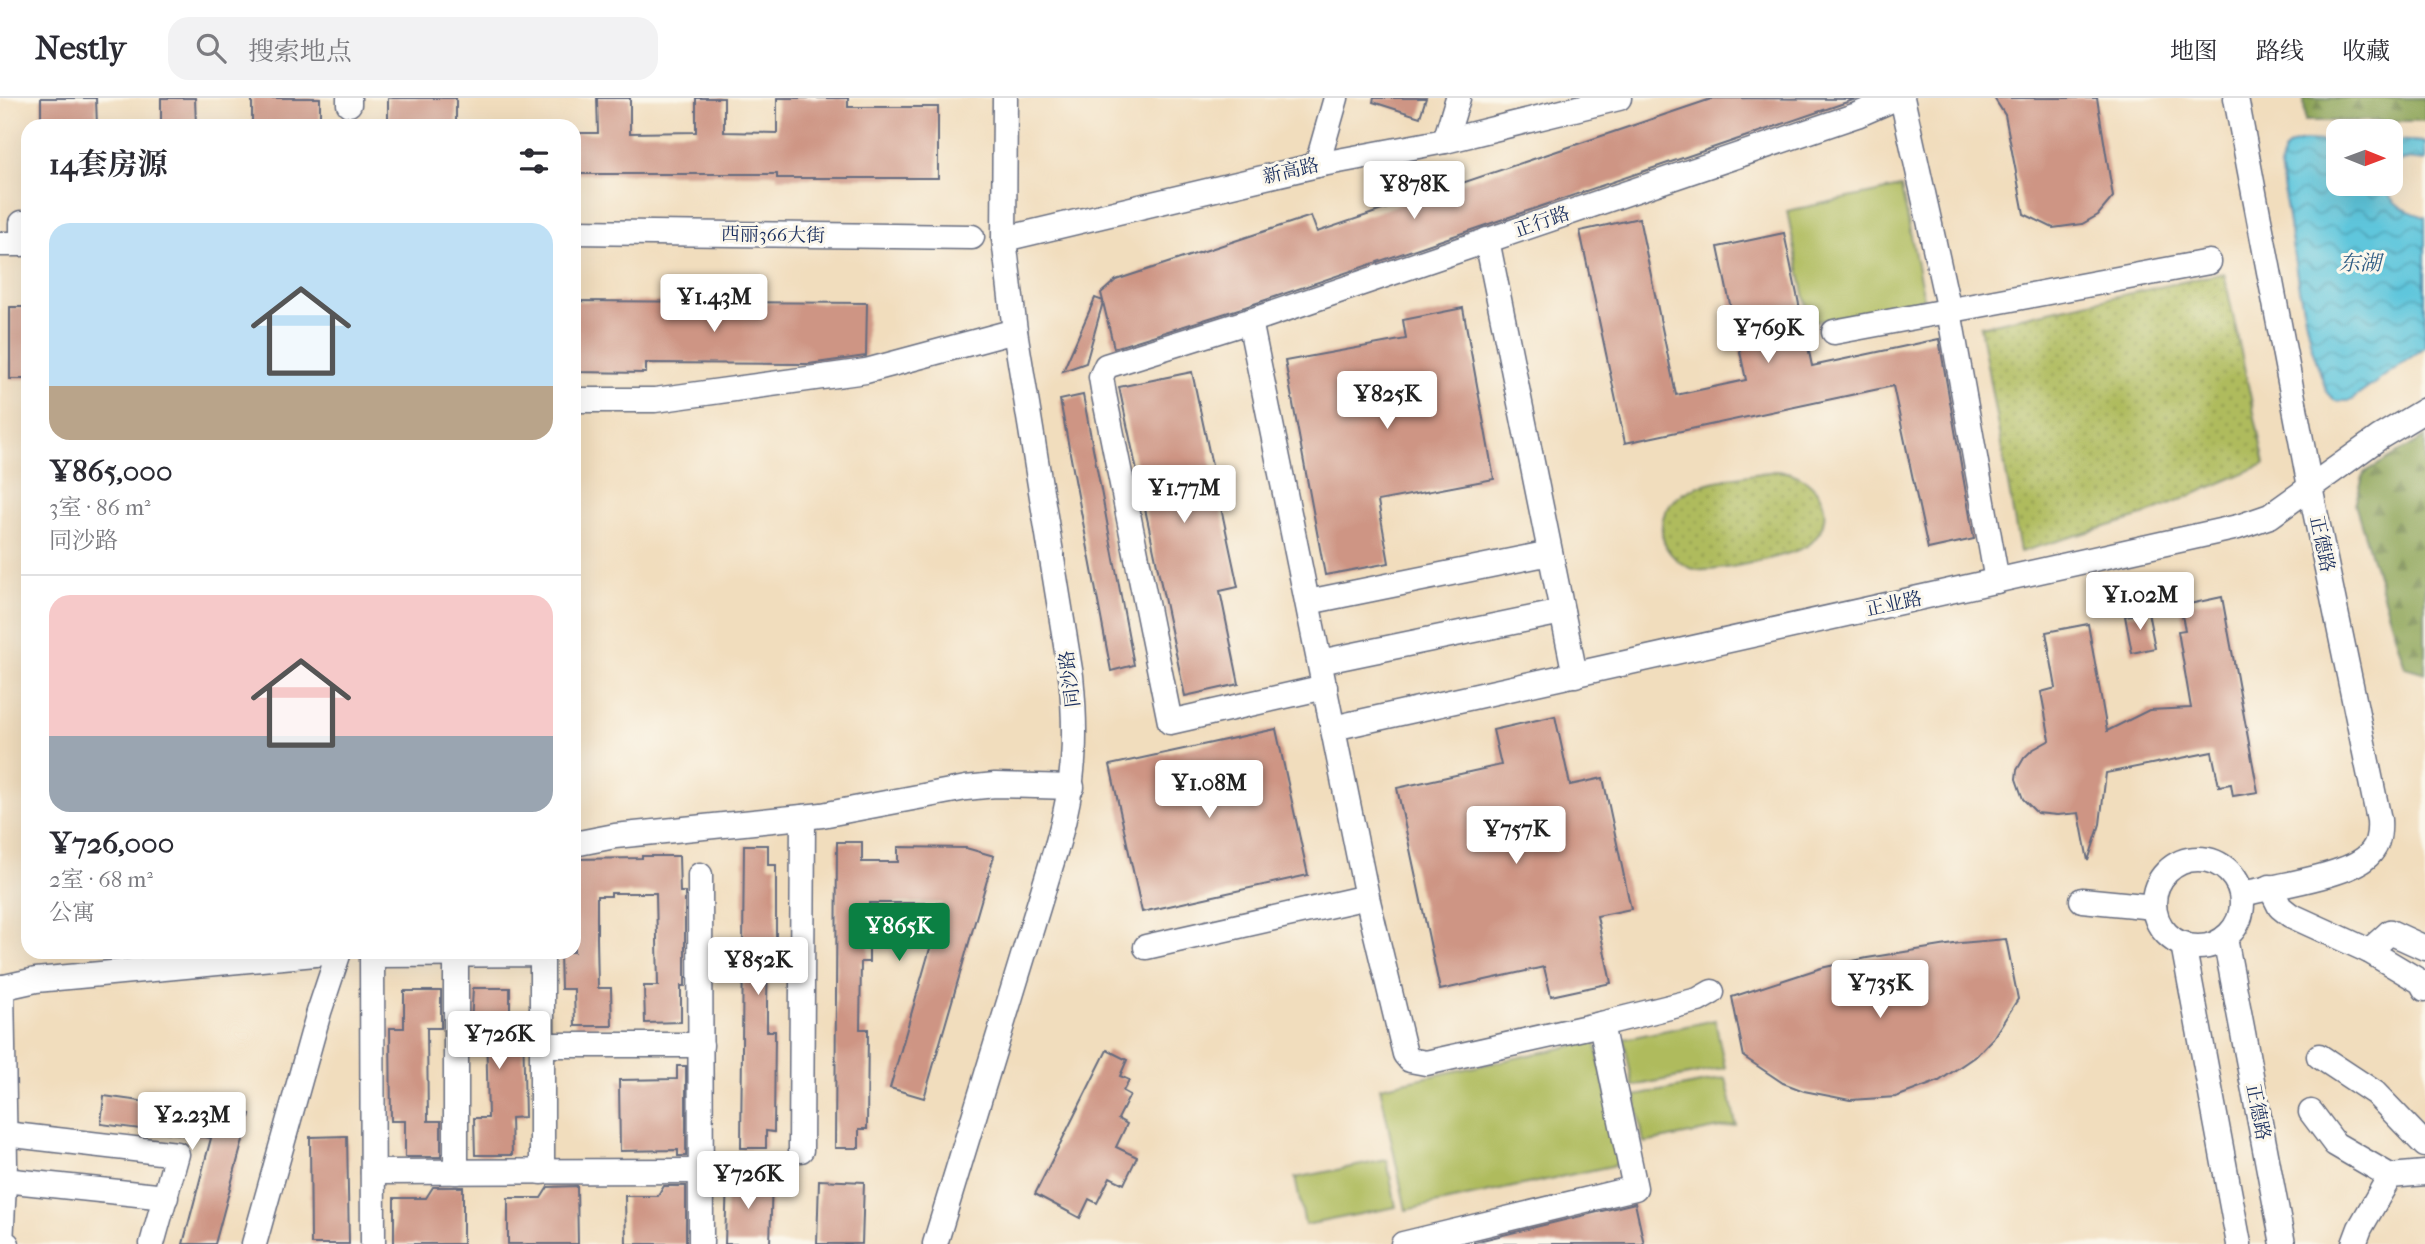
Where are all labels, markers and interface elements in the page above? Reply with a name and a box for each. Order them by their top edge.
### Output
search box [168,17,658,80]
text: Nestly [35,29,126,68]
icon: search [192,29,230,67]
text: 搜索地点 [248,36,352,67]
text: 地图 [2170,37,2218,65]
text: 路线 [2256,37,2304,65]
text: 收藏 [2342,37,2390,65]
north arrow [2326,119,2403,196]
map controls [2326,119,2403,196]
icon: filters [515,142,553,180]
text: 14套房源 [49,147,167,182]
street label: 新高路 [1261,154,1321,188]
pin: ¥878K [1365,162,1463,221]
text: ¥878K [1380,170,1448,197]
street label: 正行路 [1511,202,1573,242]
street label: 西丽366大街 [721,223,825,247]
water label: 东湖 [2339,251,2385,275]
icon: home [238,268,364,394]
pin: ¥1.43M [657,274,771,334]
text: ¥1.43M [676,283,752,310]
pin: ¥769K [1719,306,1817,365]
text: ¥769K [1733,314,1803,341]
pin: ¥825K [1338,372,1436,431]
text: ¥825K [1353,380,1421,407]
text: ¥865,000 [49,454,172,489]
pin: ¥1.77M [1127,466,1241,525]
text: ¥1.77M [1148,474,1220,501]
text: 3室 · 86 m² [49,494,151,521]
street label: 正德路 [2305,514,2339,574]
text: 同沙路 [49,527,118,554]
pin: ¥1.02M [2083,573,2197,632]
text: ¥1.02M [2102,581,2178,608]
street label: 正业路 [1864,587,1924,621]
icon: home [238,640,364,766]
street label: 同沙路 [1056,649,1084,709]
pin: ¥1.08M [1152,760,1266,820]
text: ¥1.08M [1171,769,1247,796]
pin: ¥757K [1467,806,1565,866]
text: ¥757K [1483,815,1549,842]
text: ¥726,000 [49,826,174,861]
text: 2室 · 68 m² [49,866,153,893]
text: 公寓 [49,899,95,926]
pin: ¥865K [850,904,948,963]
text: ¥865K [865,912,933,939]
pin: ¥852K [709,937,807,997]
text: ¥852K [724,946,792,973]
pin: ¥735K [1831,960,1929,1020]
text: ¥735K [1847,969,1913,996]
pin: ¥726K [450,1012,548,1071]
text: ¥726K [464,1020,534,1047]
street label: 正德路 [2242,1082,2274,1142]
pin: ¥2.23M [135,1093,249,1152]
text: ¥2.23M [154,1101,230,1128]
pin: ¥726K [699,1152,797,1211]
text: ¥726K [713,1160,783,1187]

